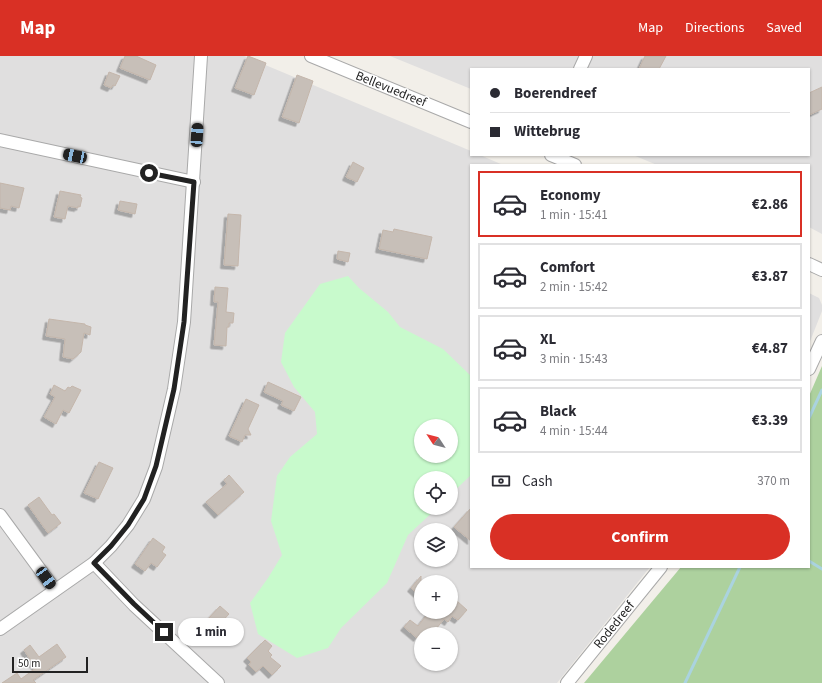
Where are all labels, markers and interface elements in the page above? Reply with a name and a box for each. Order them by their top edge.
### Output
text: Map [20,15,55,42]
text: Map [638,18,663,38]
text: Directions [685,18,744,38]
text: Saved [766,18,802,38]
street label: Bellevuedreef [353,67,430,112]
text: Boerendreef [514,83,596,104]
text: Wittebrug [514,121,580,142]
car [190,123,204,147]
car [62,148,88,164]
route start [140,164,158,182]
text: Economy [540,185,601,206]
icon: car [492,186,528,222]
text: €2.86 [752,194,788,215]
text: 1 min · 15:41 [540,206,608,224]
text: Comfort [540,257,595,278]
icon: car [492,258,528,294]
text: €3.87 [752,266,788,287]
text: 2 min · 15:42 [540,278,608,296]
text: XL [540,329,556,350]
icon: car [492,330,528,366]
text: €4.87 [752,338,788,359]
text: 3 min · 15:43 [540,350,608,368]
text: Black [540,401,577,422]
icon: car [492,402,528,438]
text: €3.39 [752,410,788,431]
north arrow [414,419,458,463]
map controls [414,419,458,671]
text: 4 min · 15:44 [540,422,608,440]
icon: cash [490,470,512,492]
button: locate [414,471,458,515]
text: Cash [522,471,553,492]
text: 370 m [757,472,790,490]
button: Confirm [490,514,790,560]
button: layers [414,523,458,567]
car [34,565,58,591]
button: + [414,575,458,619]
street label: Rodedreef [589,597,639,653]
callout: 1 min [178,618,244,646]
route end [155,623,173,641]
text: 1 min [195,623,227,641]
button: − [414,627,458,671]
scale bar [12,655,88,674]
text: 50 m [18,656,40,671]

